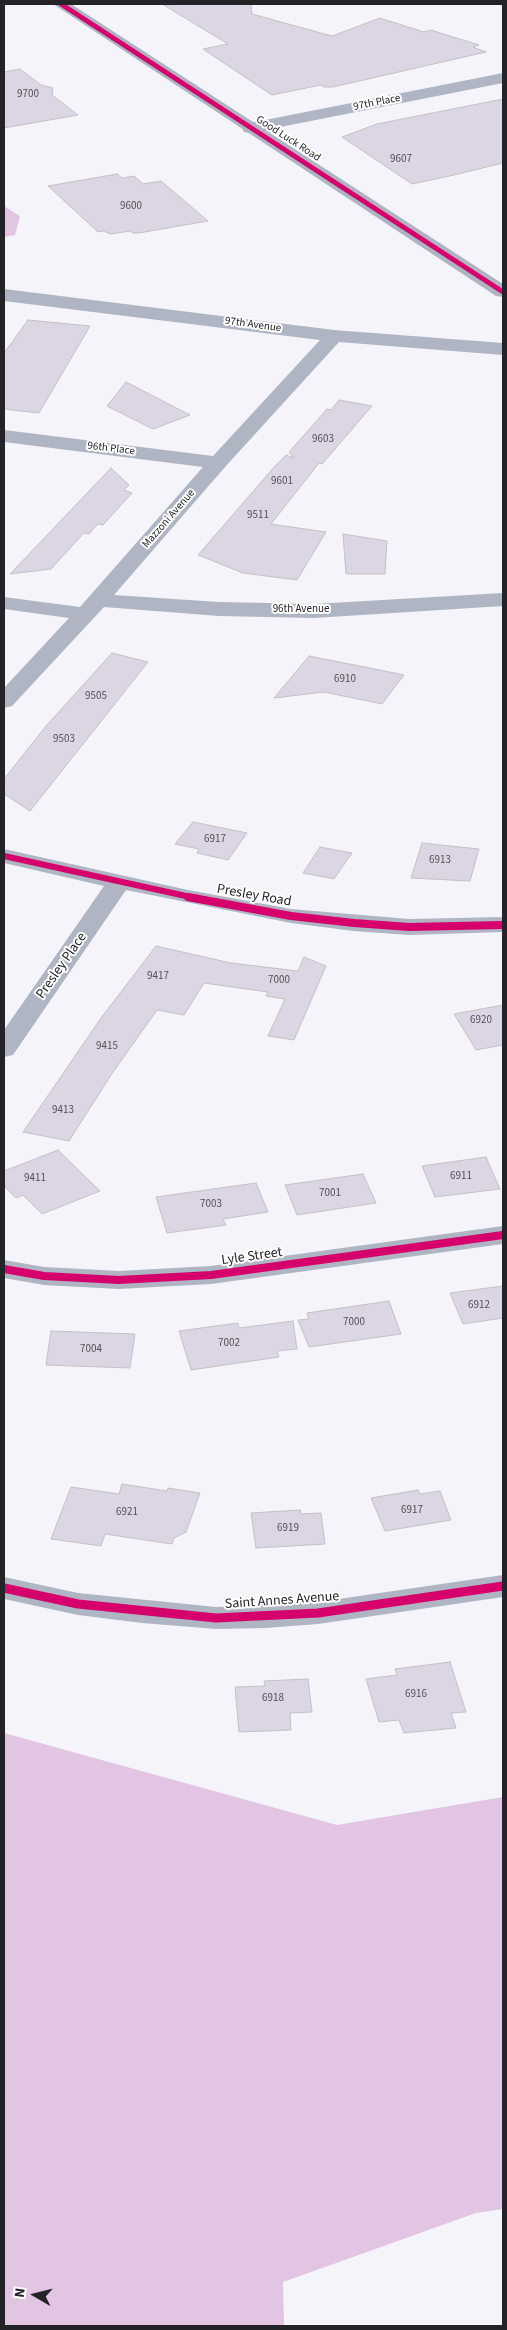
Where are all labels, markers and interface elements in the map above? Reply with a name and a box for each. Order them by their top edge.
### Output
house number: 9700 [17,88,39,102]
street label: 97th Place [352,92,402,114]
street label: Good Luck Road [253,113,323,165]
house number: 9607 [390,153,412,167]
house number: 9600 [120,200,142,214]
street label: 97th Avenue [224,315,282,335]
house number: 9603 [312,433,334,447]
street label: 96th Place [87,440,135,458]
house number: 9601 [271,475,293,489]
street label: Mazzoni Avenue [140,487,198,551]
house number: 9511 [247,509,269,523]
street label: 96th Avenue [273,603,329,617]
house number: 6910 [334,673,356,687]
house number: 9505 [85,690,107,704]
house number: 9503 [53,733,75,747]
house number: 6917 [204,833,226,847]
house number: 6913 [429,854,451,868]
street label: Presley Road [215,881,293,911]
street label: Presley Place [33,930,91,1002]
house number: 9417 [147,970,169,984]
house number: 7000 [268,974,290,988]
house number: 6920 [470,1014,492,1028]
house number: 9415 [96,1040,118,1054]
house number: 9413 [52,1104,74,1118]
house number: 6911 [450,1170,472,1184]
house number: 9411 [24,1172,46,1186]
house number: 7001 [319,1187,341,1201]
house number: 7003 [200,1198,222,1212]
street label: Lyle Street [221,1244,283,1270]
house number: 6912 [468,1299,490,1313]
house number: 7000 [343,1316,365,1330]
house number: 7002 [218,1337,240,1351]
house number: 7004 [80,1343,102,1357]
house number: 6917 [401,1504,423,1518]
house number: 6921 [116,1506,138,1520]
house number: 6919 [277,1522,299,1536]
street label: Saint Annes Avenue [224,1589,340,1613]
house number: 6916 [405,1688,427,1702]
house number: 6918 [262,1692,284,1706]
north arrow [10,2270,60,2320]
text: N [10,2287,31,2299]

